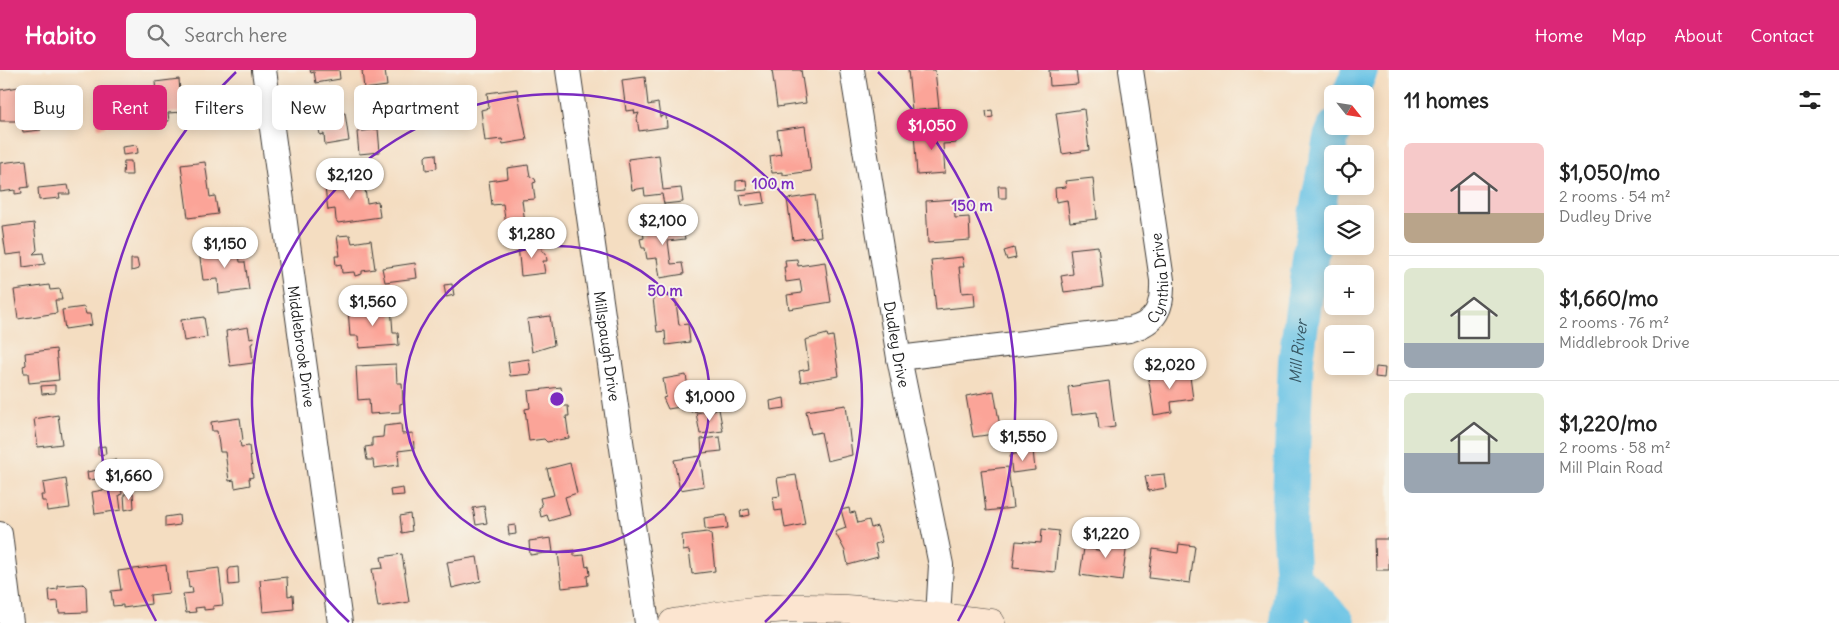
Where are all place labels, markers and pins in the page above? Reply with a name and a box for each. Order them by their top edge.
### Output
pin: $1,050 [891,108,973,151]
pin: $2,120 [309,158,391,200]
pin: $2,100 [622,204,704,246]
pin: $1,280 [491,216,573,259]
pin: $1,150 [184,226,266,269]
pin: $1,560 [332,284,414,327]
pin: $2,020 [1129,348,1211,390]
pin: $1,000 [669,380,751,422]
centre of rings [548,390,566,408]
pin: $1,550 [982,420,1064,462]
pin: $1,660 [88,458,170,501]
pin: $1,220 [1065,516,1147,559]

